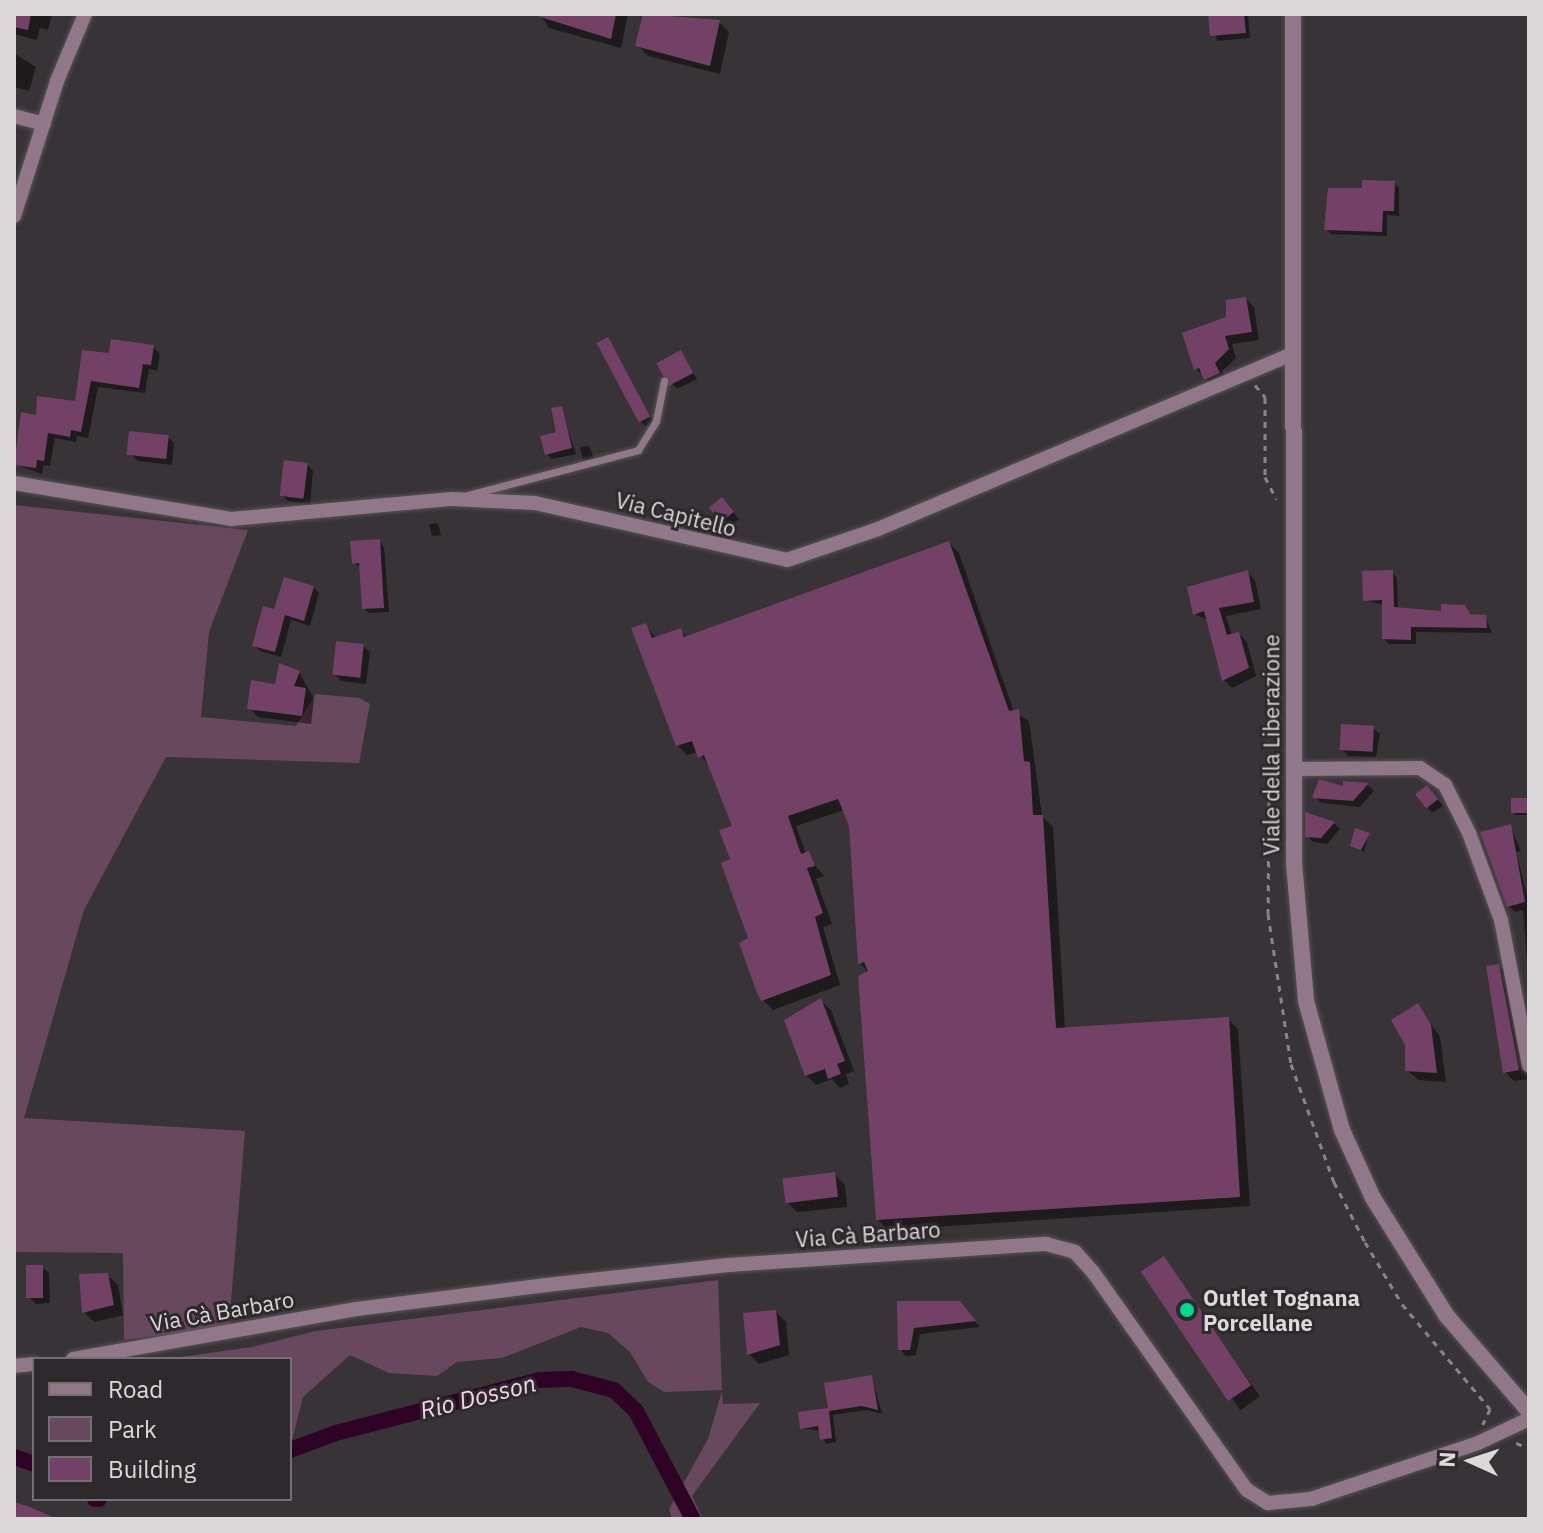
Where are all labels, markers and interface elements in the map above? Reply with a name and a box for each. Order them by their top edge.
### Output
street label: Via Capitello [613,486,739,542]
street label: Viale della Liberazione [1258,634,1284,856]
street label: Via Cà Barbaro [795,1216,941,1252]
place label: Outlet Tognana Porcellane [1203,1284,1360,1336]
street label: Via Cà Barbaro [148,1285,296,1337]
marker: Outlet Tognana Porcellane [1178,1301,1196,1319]
legend [32,1357,292,1501]
water label: Rio Dosson [417,1369,539,1425]
text: Road [108,1373,163,1405]
text: Park [108,1413,157,1445]
north arrow [1431,1421,1511,1501]
text: N [1432,1451,1461,1468]
text: Building [108,1453,196,1485]

